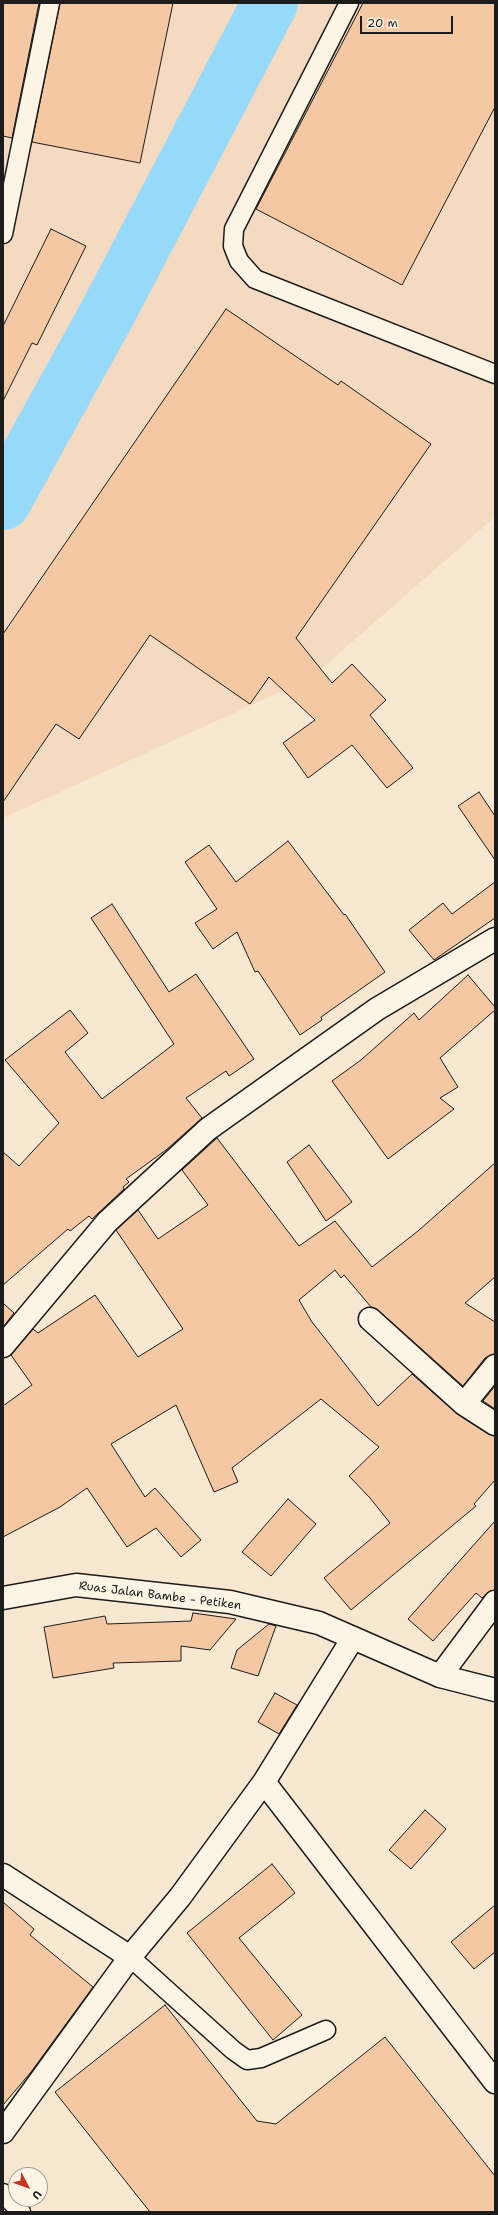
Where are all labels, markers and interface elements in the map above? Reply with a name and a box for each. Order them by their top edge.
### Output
scale bar [362,8,455,34]
text: 20 m [367,15,398,31]
street label: Ruas Jalan Bambe - Petiken [78,1579,242,1613]
north arrow [8,2167,48,2207]
text: U [29,2187,45,2202]

